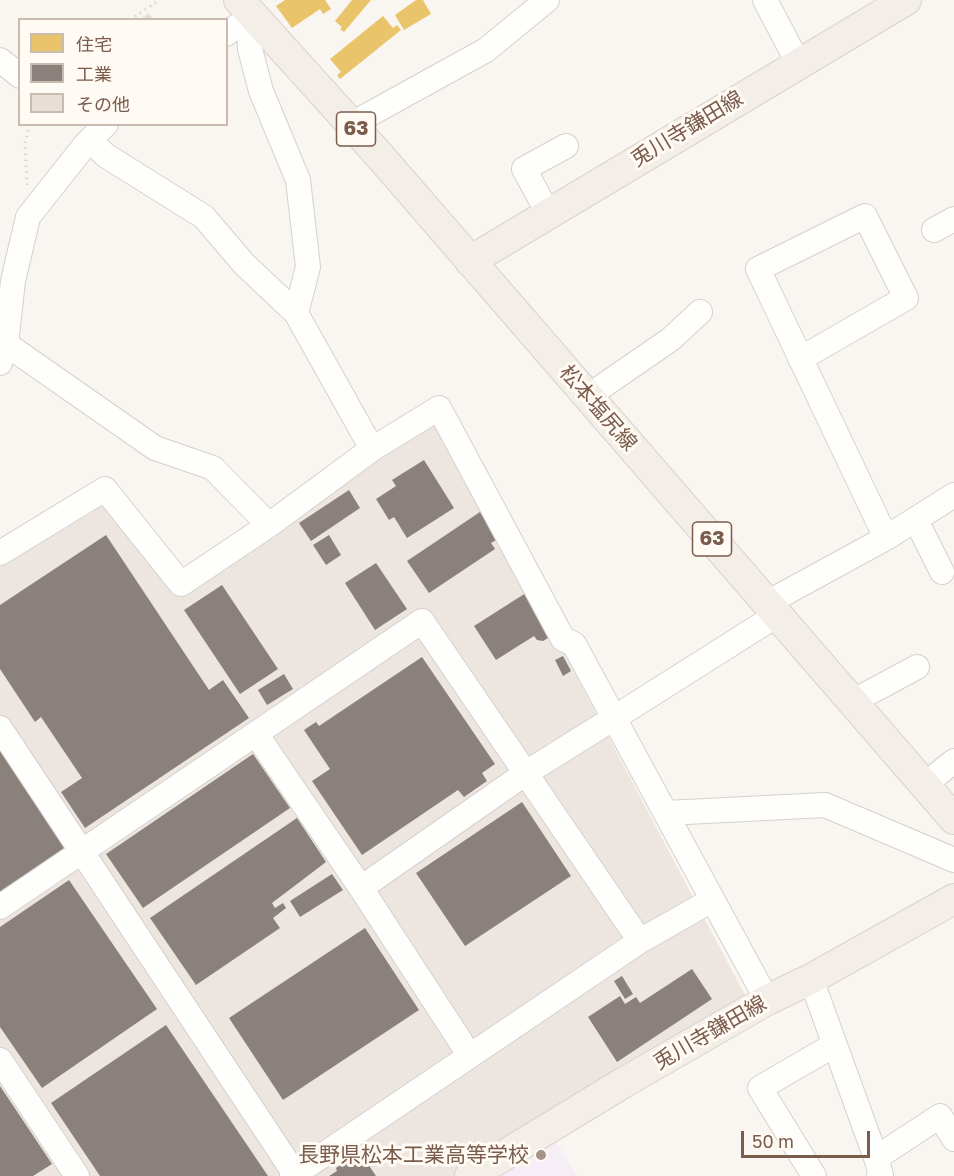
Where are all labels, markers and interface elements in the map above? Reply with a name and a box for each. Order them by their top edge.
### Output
legend [18,18,228,126]
text: 住宅 [76,33,112,55]
text: 工業 [76,63,112,85]
street label: 兎川寺鎌田線 [627,86,747,172]
text: その他 [76,93,130,115]
road number: 63 [336,112,376,146]
street label: 松本塩尻線 [554,360,642,456]
road number: 63 [692,522,732,556]
street label: 兎川寺鎌田線 [649,991,771,1075]
scale bar [744,1119,873,1157]
text: 50 m [752,1130,794,1152]
place label: 長野県松本工業高等学校 [298,1142,529,1168]
marker: 長野県松本工業高等学校 [534,1148,548,1162]

